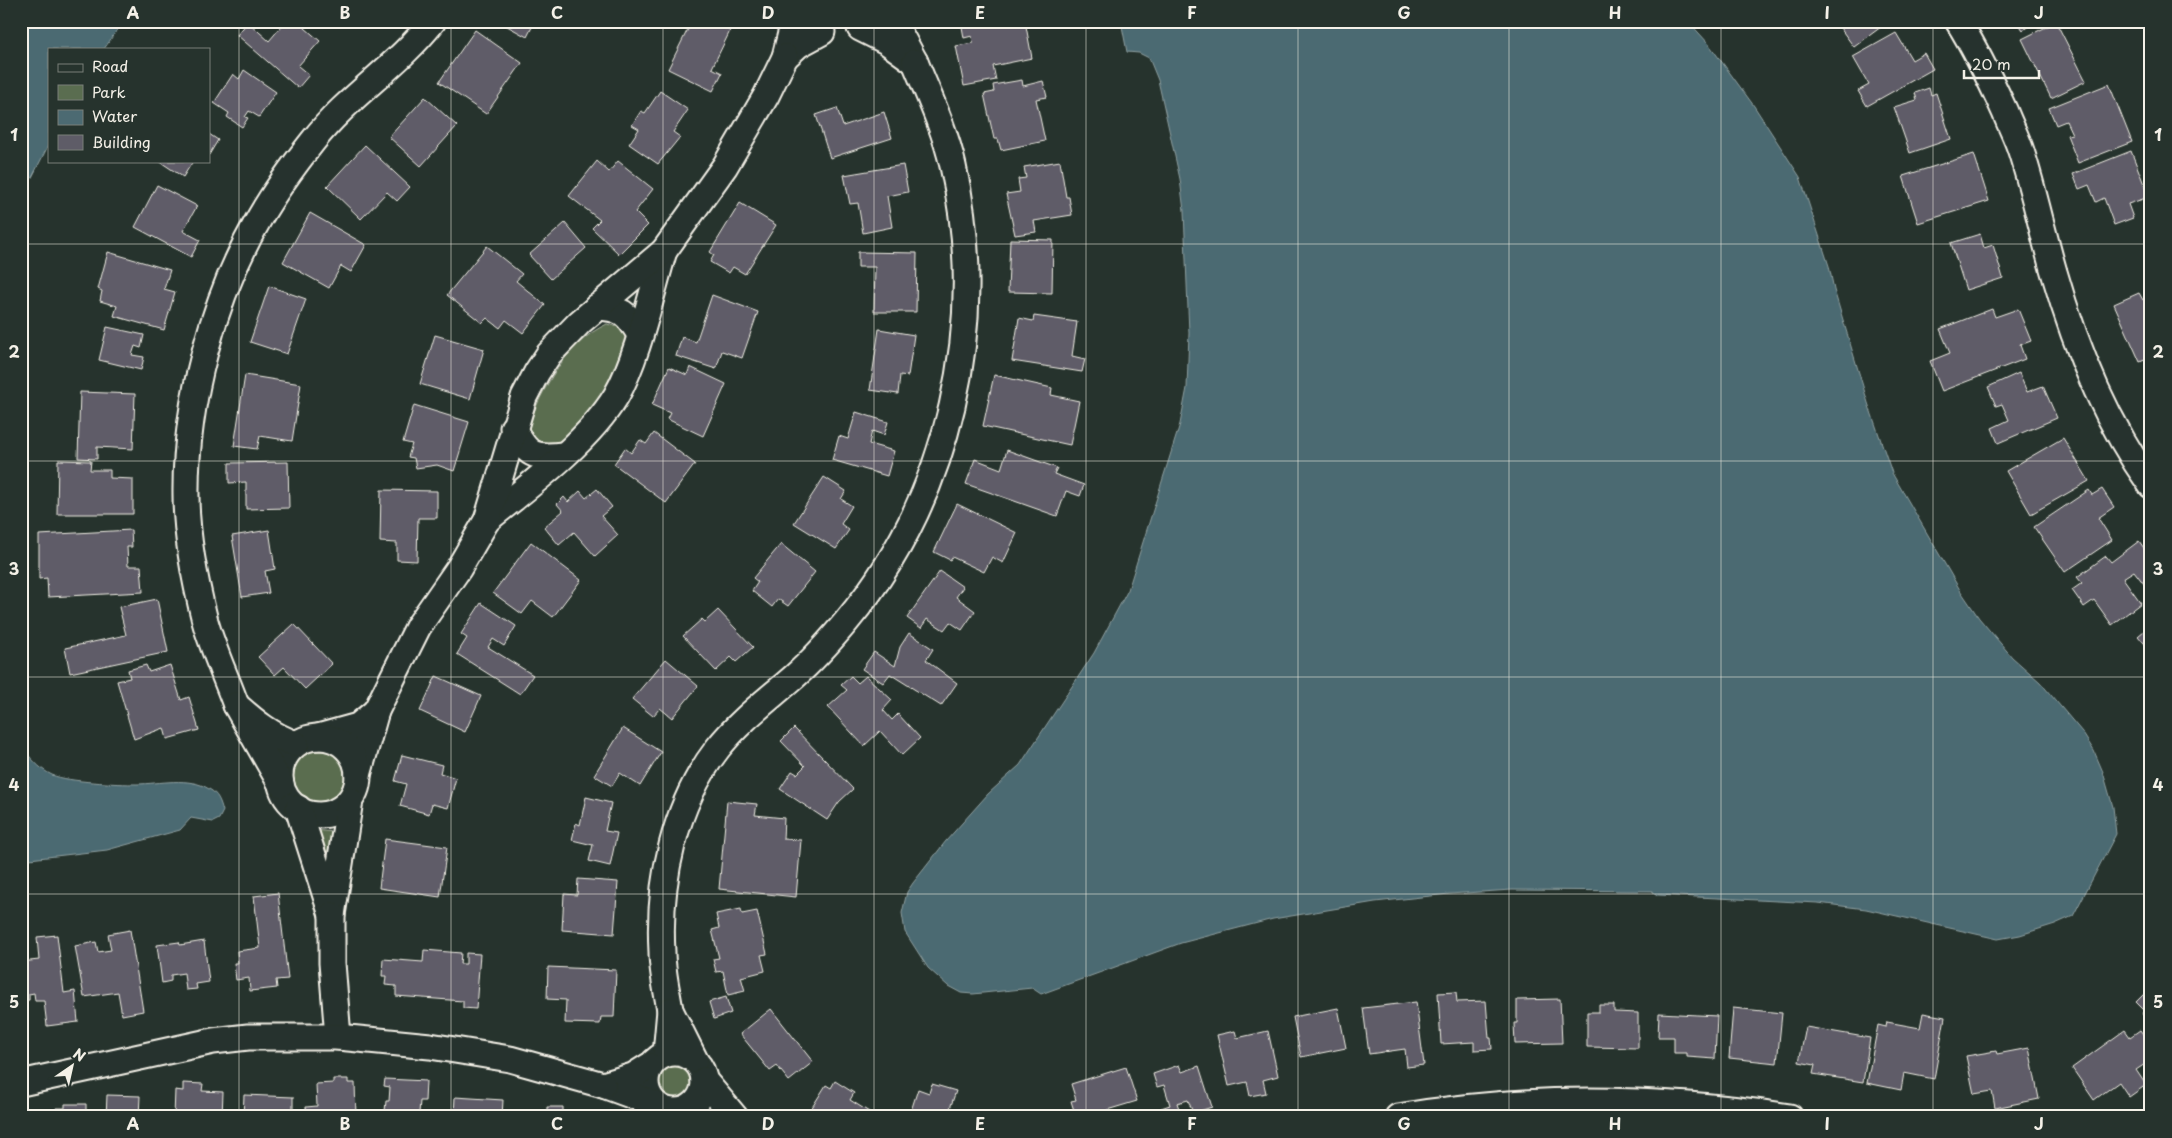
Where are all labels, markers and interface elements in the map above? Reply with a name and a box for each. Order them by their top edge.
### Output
text: A [127,0,140,24]
text: B [340,0,351,24]
text: C [551,0,563,24]
text: D [762,0,774,24]
text: E [975,0,985,24]
text: F [1187,0,1197,24]
text: G [1397,0,1411,24]
text: H [1609,0,1621,24]
text: I [1824,0,1830,24]
text: J [2034,0,2044,24]
legend [48,48,210,162]
scale bar [1964,48,2040,80]
text: 20 m [1972,52,2011,75]
text: Road [92,54,128,77]
text: Park [92,80,126,103]
text: Water [92,104,137,127]
text: 1 [10,122,18,146]
text: 1 [2154,122,2162,146]
text: Building [92,130,151,153]
text: 2 [8,339,20,363]
text: 2 [2152,339,2164,363]
text: 3 [9,556,19,580]
text: 3 [2153,556,2163,580]
text: 4 [9,772,20,796]
text: 4 [2153,772,2164,796]
text: 5 [9,989,19,1013]
text: 5 [2153,989,2163,1013]
north arrow [48,1040,98,1090]
text: N [69,1043,90,1067]
text: A [127,1111,140,1135]
text: B [340,1111,351,1135]
text: C [551,1111,563,1135]
text: D [762,1111,774,1135]
text: E [975,1111,985,1135]
text: F [1187,1111,1197,1135]
text: G [1397,1111,1411,1135]
text: H [1609,1111,1621,1135]
text: I [1824,1111,1830,1135]
text: J [2034,1111,2044,1135]

